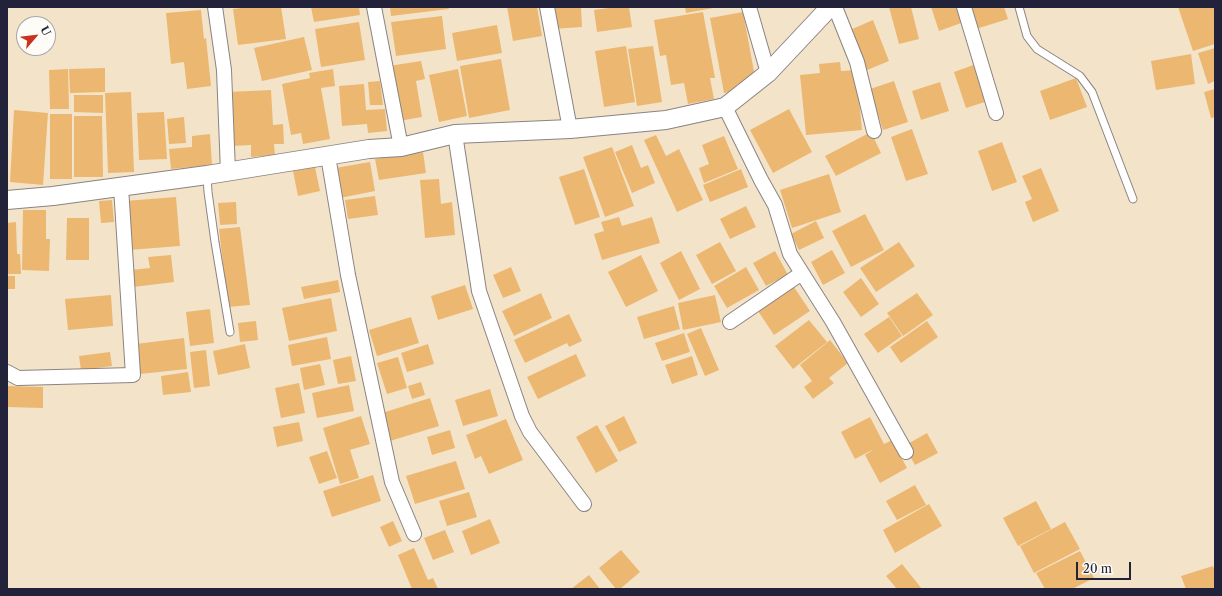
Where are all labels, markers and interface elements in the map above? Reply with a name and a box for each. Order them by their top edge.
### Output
north arrow [16,16,56,56]
text: U [37,24,54,38]
scale bar [1078,554,1133,580]
text: 20 m [1083,561,1112,576]

